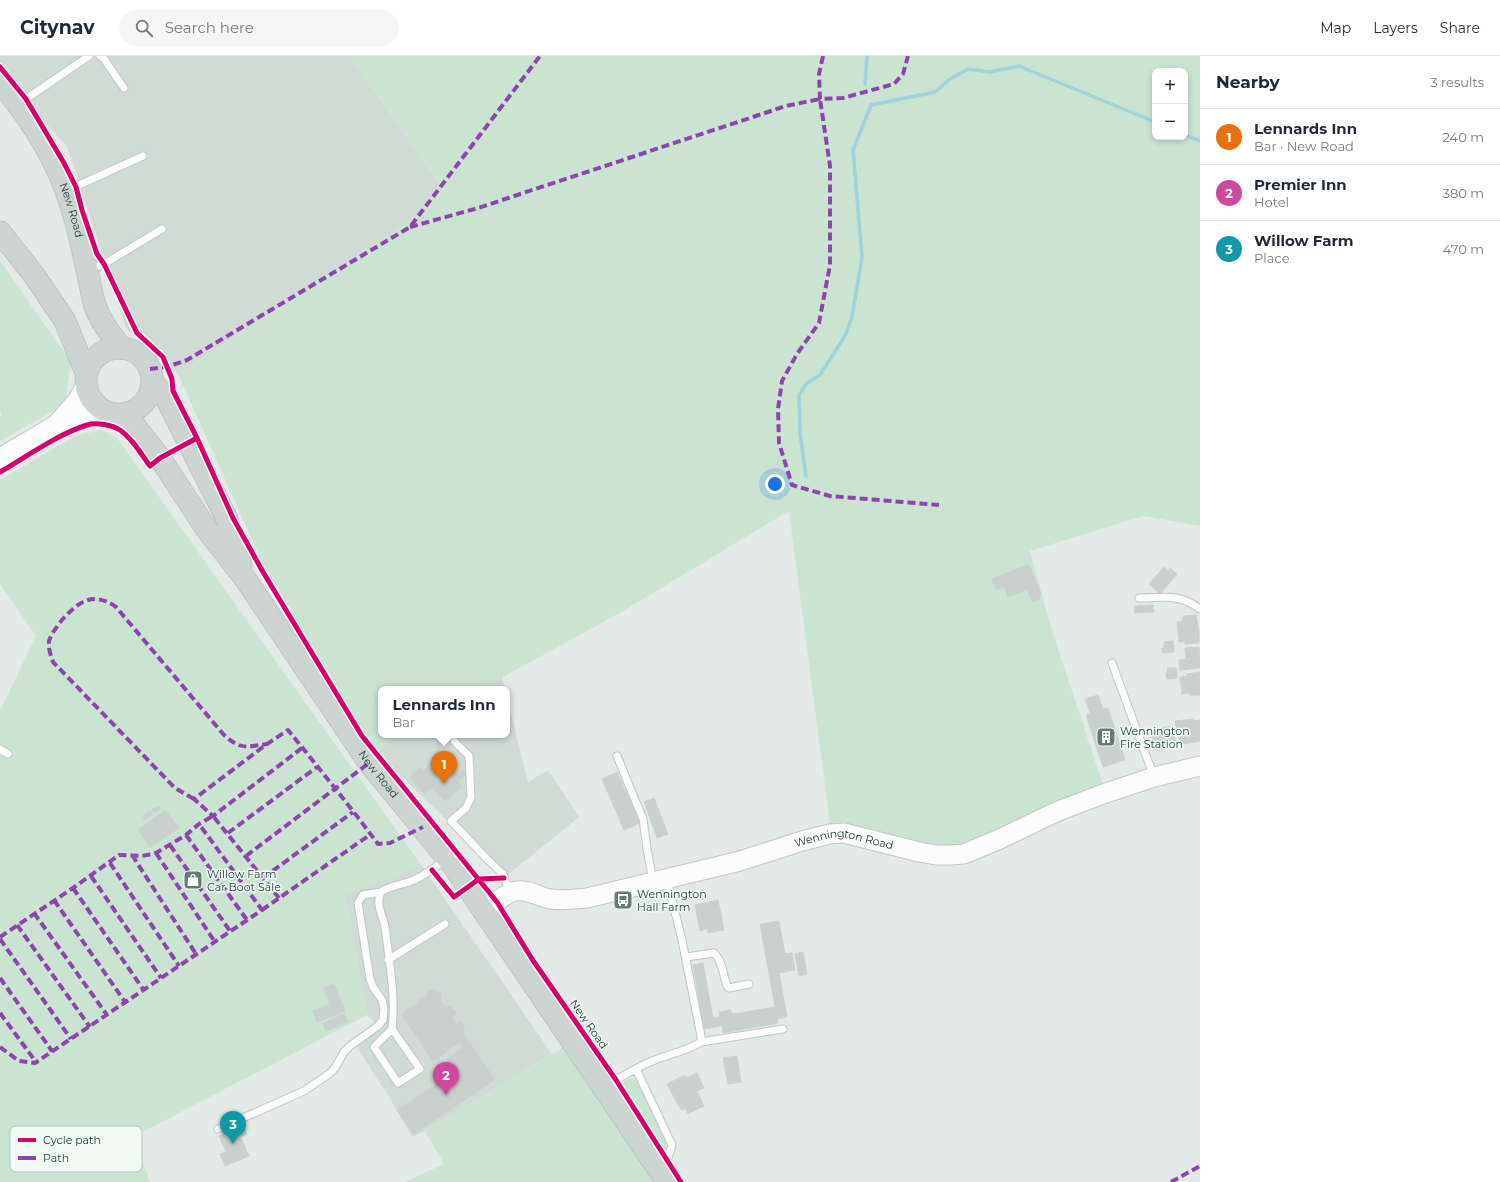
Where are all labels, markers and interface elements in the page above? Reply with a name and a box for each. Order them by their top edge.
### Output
search box [119,10,399,46]
text: Citynav [20,16,95,39]
icon: search [133,17,155,39]
text: Search here [165,18,254,37]
text: Map [1320,19,1351,37]
text: Layers [1373,19,1418,37]
text: Share [1440,19,1480,37]
map controls [1152,68,1188,140]
button: + [1152,68,1188,104]
text: Nearby [1216,72,1280,92]
text: 3 results [1430,74,1484,90]
button: − [1152,104,1188,140]
text: Lennards Inn [1254,119,1357,138]
text: 1 [1226,129,1232,145]
text: 240 m [1443,129,1484,145]
text: Bar · New Road [1254,138,1354,154]
text: Premier Inn [1254,175,1347,194]
street label: New Road [56,181,87,239]
text: 2 [1225,185,1233,201]
text: 380 m [1443,185,1484,201]
text: Hotel [1254,194,1289,210]
text: Willow Farm [1254,231,1354,250]
text: 3 [1225,241,1233,257]
text: 470 m [1443,241,1484,257]
text: Place [1254,250,1290,266]
your location [765,474,785,494]
popup [378,686,510,738]
text: Lennards Inn [392,695,496,714]
text: Bar [392,714,415,730]
place label: Wennington Fire Station [1120,724,1190,751]
building icon: Wennington Fire Station [1095,726,1117,748]
street label: New Road [356,748,402,801]
pin: 1 [431,751,457,784]
street label: Wennington Road [793,826,895,852]
place label: Willow Farm Car Boot Sale [207,867,281,894]
shop icon: Willow Farm Car Boot Sale [182,869,204,891]
place label: Wennington Hall Farm [637,887,707,914]
bus stop icon: Wennington Hall Farm [612,889,634,911]
street label: New Road [567,997,611,1051]
pin: 2 [433,1062,459,1095]
pin: 3 [220,1111,246,1144]
legend [10,1126,142,1172]
text: Cycle path [43,1133,101,1147]
text: Path [43,1151,69,1165]

